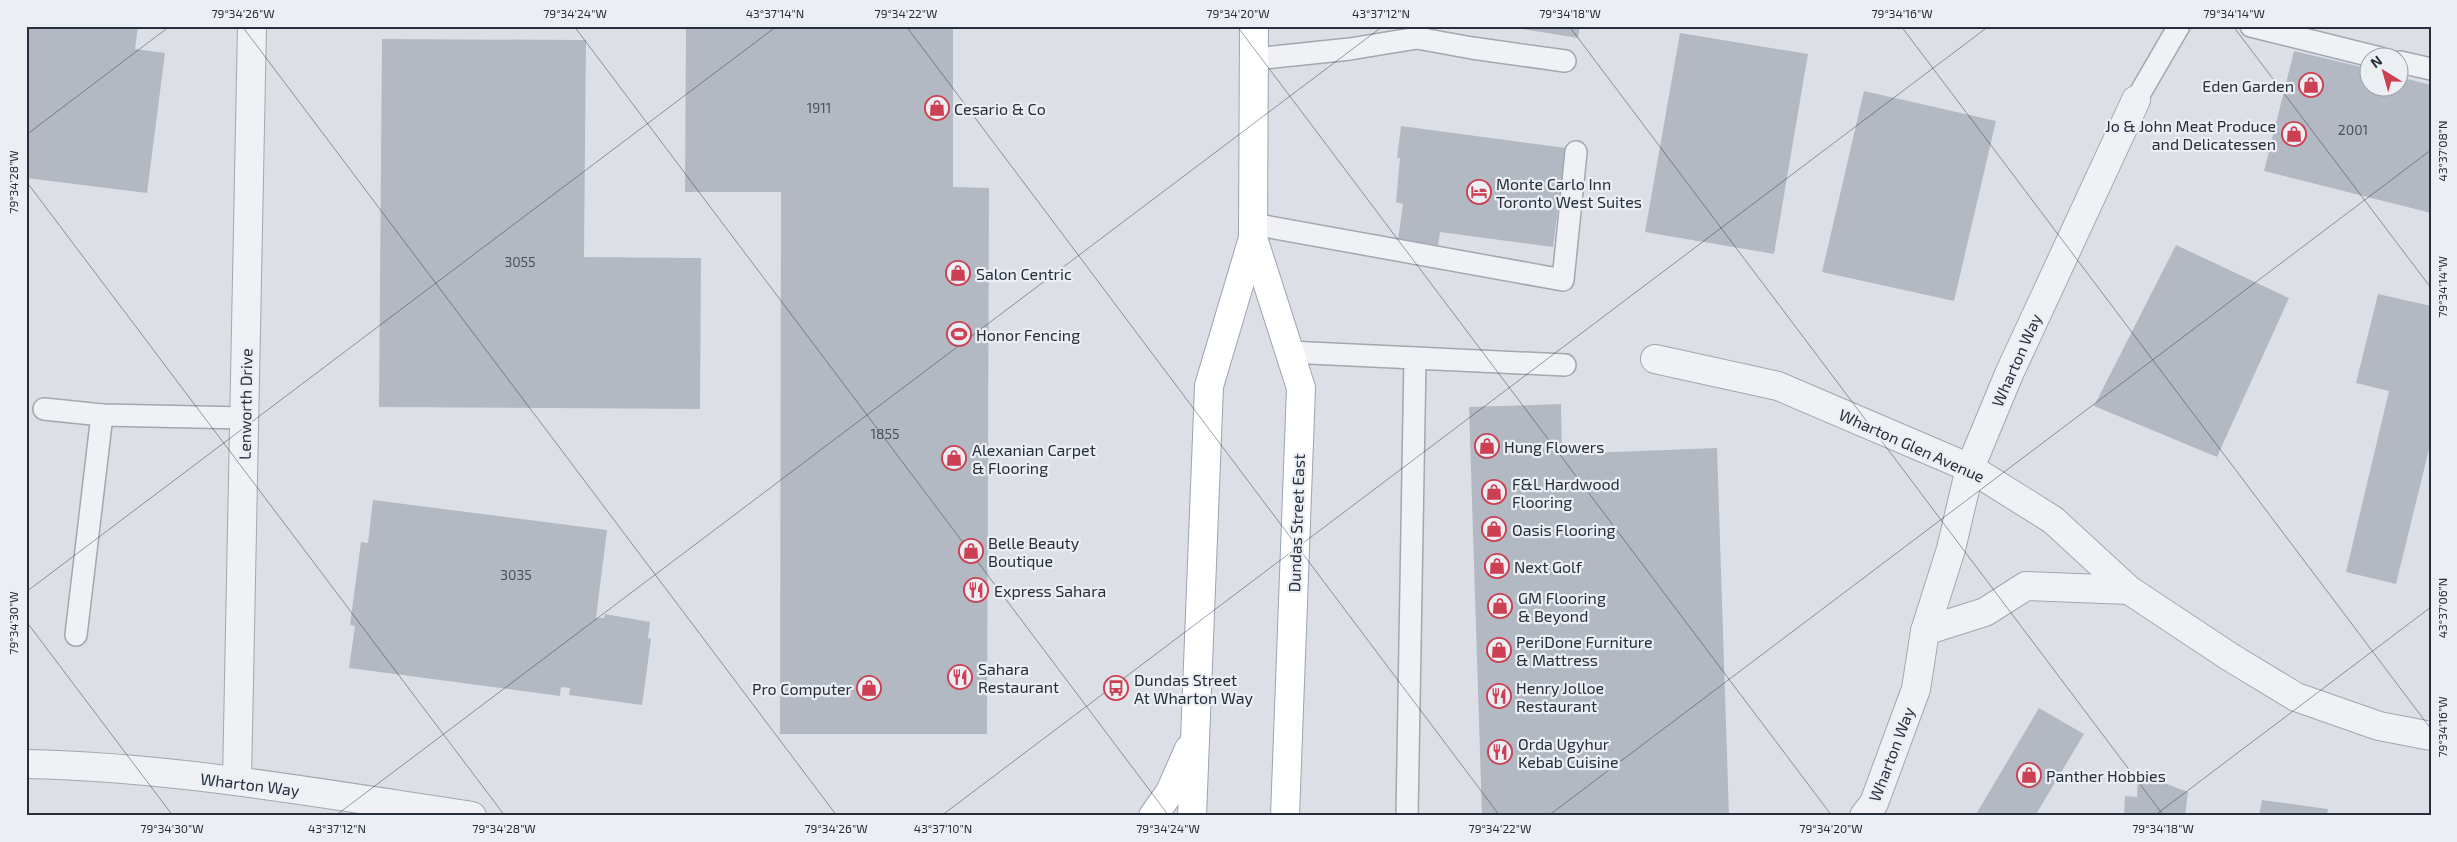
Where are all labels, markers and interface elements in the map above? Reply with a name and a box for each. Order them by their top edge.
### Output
text: 79°34'26"W [211,6,275,20]
text: 79°34'24"W [543,6,607,20]
text: 43°37'14"N [746,6,804,20]
text: 79°34'22"W [875,6,937,20]
text: 79°34'20"W [1206,6,1270,20]
text: 43°37'12"N [1352,6,1410,20]
text: 79°34'18"W [1539,6,1601,20]
text: 79°34'16"W [1871,6,1933,20]
text: 79°34'14"W [2203,6,2265,20]
north arrow [2360,48,2410,98]
text: N [2367,51,2385,71]
shop icon: Eden Garden [2298,72,2324,98]
place label: Eden Garden [2202,76,2294,95]
shop icon: Cesario & Co [924,95,950,121]
house number: 1911 [807,99,831,116]
place label: Cesario & Co [954,99,1046,118]
place label: Jo & John Meat Produce and Delicatessen [2105,116,2276,153]
shop icon: Jo & John Meat Produce and Delicatessen [2281,121,2307,147]
house number: 2001 [2338,121,2368,138]
text: 43°37'08"N [2435,121,2449,181]
text: 79°34'28"W [6,150,20,214]
place label: Monte Carlo Inn Toronto West Suites [1496,174,1642,211]
hotel icon: Monte Carlo Inn Toronto West Suites [1466,179,1492,205]
house number: 3055 [504,253,536,270]
text: 79°34'14"W [2435,256,2449,318]
shop icon: Salon Centric [945,260,971,286]
place label: Salon Centric [976,264,1072,283]
street label: Wharton Way [1987,310,2045,409]
sports icon: Honor Fencing [946,321,972,347]
place label: Honor Fencing [976,325,1080,344]
street label: Lenworth Drive [235,348,255,460]
street label: Wharton Glen Avenue [1836,404,1988,486]
house number: 1855 [870,425,900,442]
shop icon: Hung Flowers [1474,433,1500,459]
place label: Hung Flowers [1504,437,1604,456]
place label: Alexanian Carpet & Flooring [972,440,1096,477]
shop icon: Alexanian Carpet & Flooring [941,445,967,471]
street label: Dundas Street East [1284,453,1308,593]
place label: F&L Hardwood Flooring [1512,474,1620,511]
shop icon: F&L Hardwood Flooring [1481,479,1507,505]
shop icon: Oasis Flooring [1481,516,1507,542]
place label: Oasis Flooring [1512,520,1615,539]
place label: Belle Beauty Boutique [988,533,1080,570]
shop icon: Belle Beauty Boutique [958,538,984,564]
shop icon: Next Golf [1484,553,1510,579]
place label: Next Golf [1514,557,1583,576]
house number: 3035 [500,566,532,583]
restaurant icon: Express Sahara [963,577,989,603]
text: 43°37'06"N [2435,578,2449,638]
place label: Express Sahara [994,581,1106,600]
place label: GM Flooring & Beyond [1518,588,1606,625]
text: 79°34'30"W [6,591,20,655]
shop icon: GM Flooring & Beyond [1487,593,1513,619]
place label: PeriDone Furniture & Mattress [1516,632,1653,669]
shop icon: PeriDone Furniture & Mattress [1486,637,1512,663]
place label: Sahara Restaurant [978,659,1059,696]
restaurant icon: Sahara Restaurant [947,664,973,690]
place label: Dundas Street At Wharton Way [1134,670,1253,707]
shop icon: Pro Computer [856,675,882,701]
bus stop icon: Dundas Street At Wharton Way [1103,675,1129,701]
place label: Henry Jolloe Restaurant [1516,678,1604,715]
place label: Pro Computer [752,679,853,698]
restaurant icon: Henry Jolloe Restaurant [1486,683,1512,709]
text: 79°34'16"W [2435,696,2449,758]
street label: Wharton Way [1864,704,1918,804]
place label: Orda Ugyhur Kebab Cuisine [1518,734,1619,771]
restaurant icon: Orda Ugyhur Kebab Cuisine [1487,739,1513,765]
shop icon: Panther Hobbies [2016,762,2042,788]
place label: Panther Hobbies [2046,766,2166,785]
street label: Wharton Way [199,768,301,800]
text: 79°34'30"W [140,821,204,835]
text: 43°37'12"N [308,821,366,835]
text: 79°34'28"W [472,821,536,835]
text: 79°34'26"W [804,821,868,835]
text: 43°37'10"N [914,821,972,835]
text: 79°34'24"W [1136,821,1200,835]
text: 79°34'22"W [1469,821,1531,835]
text: 79°34'20"W [1799,821,1863,835]
text: 79°34'18"W [2132,821,2194,835]

